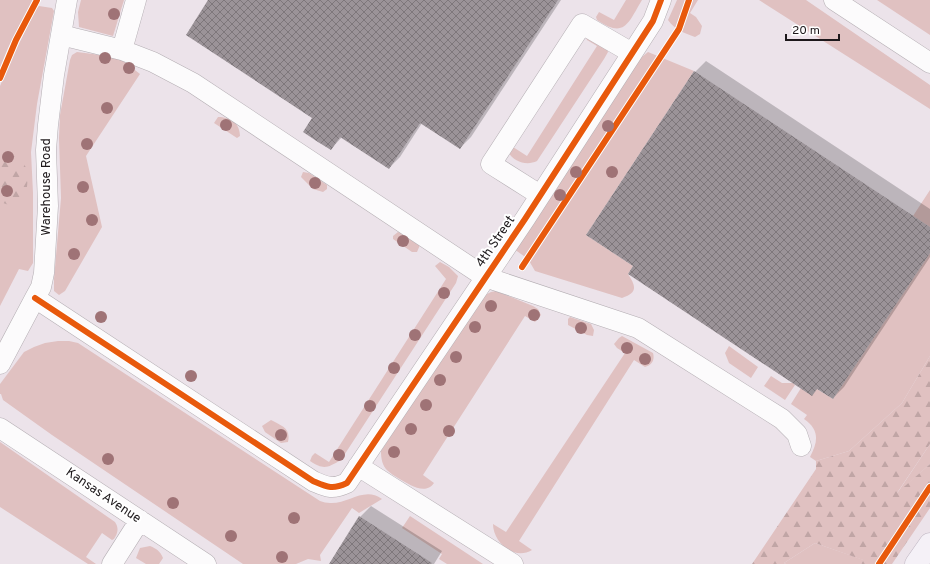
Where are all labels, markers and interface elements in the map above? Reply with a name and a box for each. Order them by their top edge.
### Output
scale bar [786,16,839,42]
text: 20 m [792,23,820,39]
street label: Warehouse Road [39,138,55,236]
street label: 4th Street [473,213,519,271]
street label: Kansas Avenue [62,465,144,527]

